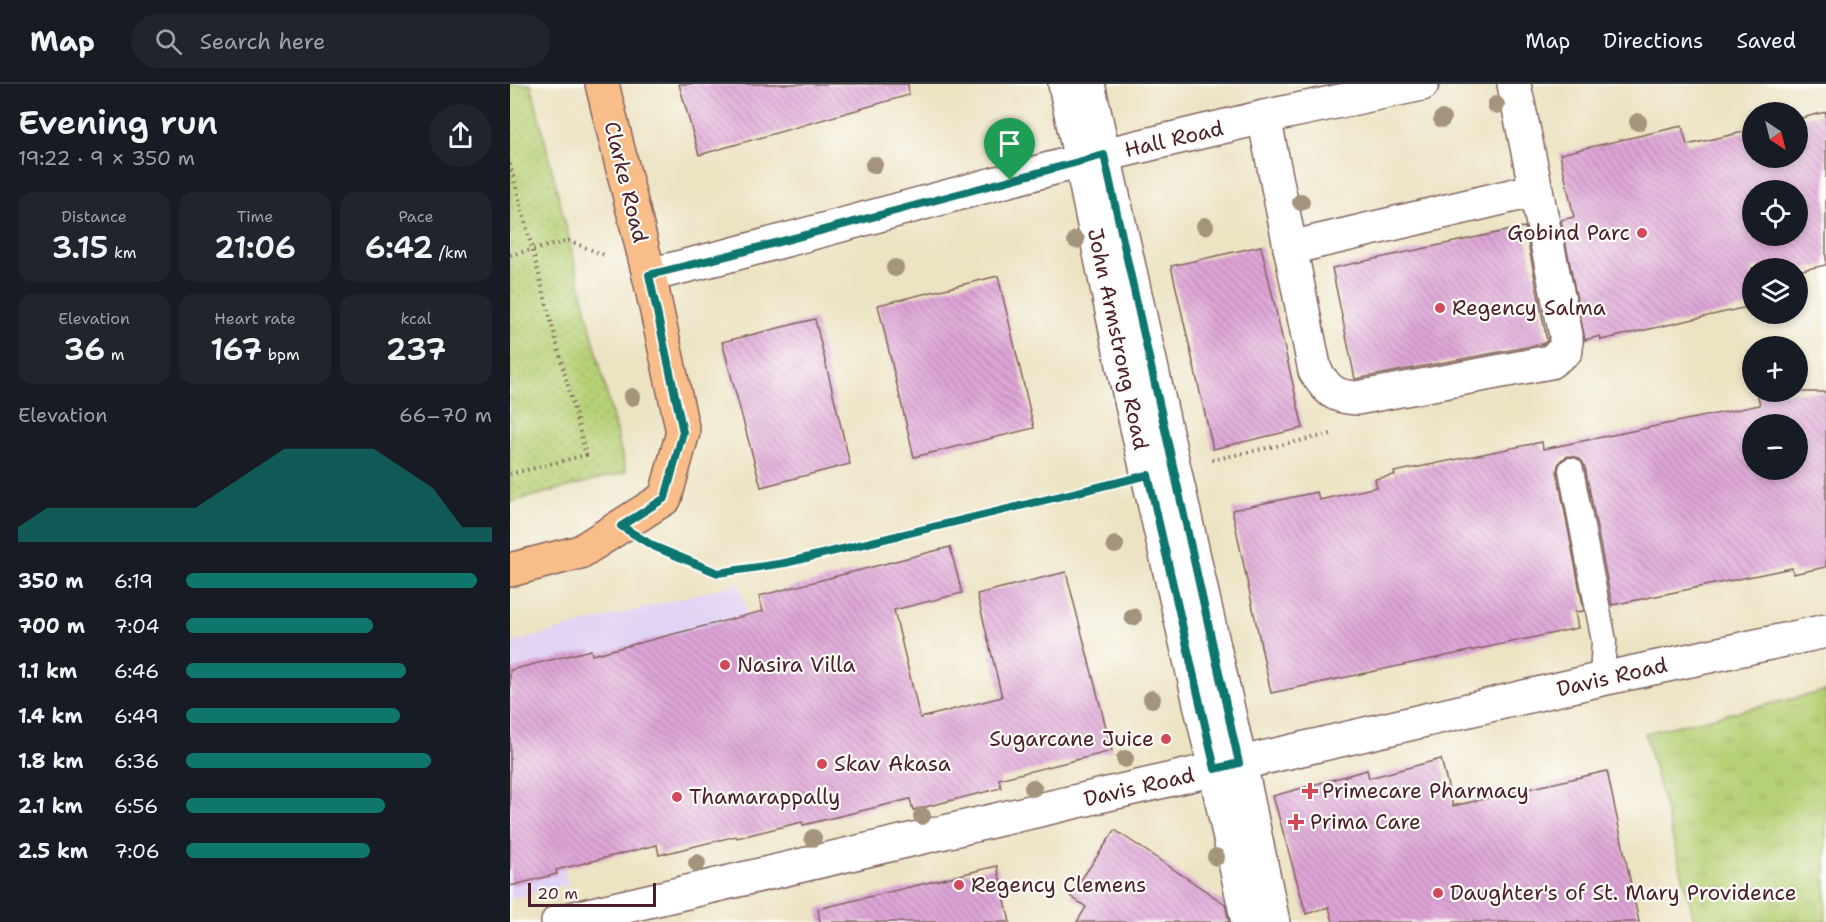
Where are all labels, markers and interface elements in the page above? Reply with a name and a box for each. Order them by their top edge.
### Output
search box [131,14,551,68]
text: Map [30,22,95,60]
icon: search [152,25,185,58]
text: Search here [200,27,325,56]
text: Map [1525,27,1570,55]
text: Directions [1603,27,1703,55]
text: Saved [1736,27,1796,55]
text: Evening run [18,100,218,145]
north arrow [1742,102,1808,168]
map controls [1742,102,1808,480]
button: share [429,104,492,167]
street label: Hall Road [1122,114,1226,164]
street label: Clarke Road [597,118,655,246]
pin [984,118,1035,180]
icon: arrive [993,127,1026,160]
text: 19:22 · 9 × 350 m [18,145,195,171]
button: locate [1742,180,1808,246]
text: Distance [61,206,127,227]
text: Time [237,206,273,227]
text: Pace [398,206,434,227]
place label: Gobind Parc [1507,219,1630,247]
street label: John Armstrong Road [1081,226,1155,452]
marker: Gobind Parc [1635,226,1649,240]
text: 3.15 [51,227,108,268]
text: 21:06 [214,227,296,268]
text: 6:42 [365,227,433,268]
text: km [108,242,137,263]
text: /km [433,242,467,263]
button: layers [1742,258,1808,324]
place label: Regency Salma [1452,294,1606,322]
marker: Regency Salma [1433,301,1447,315]
text: Elevation [58,308,130,329]
text: Heart rate [214,308,296,329]
text: kcal [400,308,432,329]
text: 36 [63,329,105,370]
text: 167 [210,329,262,370]
text: 237 [386,329,446,370]
button: + [1742,336,1808,402]
text: m [105,344,125,365]
text: bpm [262,344,300,365]
text: Elevation [18,402,108,428]
text: 66–70 m [399,402,492,428]
button: − [1742,414,1808,480]
text: 350 m [18,568,83,594]
text: 6:19 [114,568,153,594]
text: 700 m [18,613,85,639]
text: 7:04 [114,613,159,639]
place label: Nasira Villa [737,651,856,679]
street label: Davis Road [1554,651,1670,703]
text: 1.1 km [18,658,77,684]
text: 6:46 [114,658,159,684]
marker: Nasira Villa [718,658,732,672]
text: 1.4 km [18,703,83,729]
text: 6:49 [114,703,159,729]
place label: Sugarcane Juice [989,725,1154,753]
marker: Sugarcane Juice [1159,732,1173,746]
text: 1.8 km [18,748,84,774]
text: 6:36 [114,748,159,774]
place label: Skav Akasa [834,750,951,778]
marker: Skav Akasa [815,757,829,771]
street label: Davis Road [1081,761,1197,813]
place label: Primecare Pharmacy [1322,777,1529,805]
place label: Thamarappally [689,783,840,811]
marker: Primecare Pharmacy [1303,784,1317,798]
marker: Thamarappally [670,790,684,804]
text: 2.1 km [18,793,83,819]
text: 6:56 [114,793,158,819]
place label: Prima Care [1310,808,1421,836]
marker: Prima Care [1287,813,1305,831]
text: 2.5 km [18,838,88,864]
text: 7:06 [114,838,160,864]
place label: Regency Clemens [971,871,1147,899]
marker: Regency Clemens [952,878,966,892]
place label: Daughter's of St. Mary Providence [1450,879,1797,907]
scale bar [528,880,656,908]
text: 20 m [537,883,578,904]
marker: Daughter's of St. Mary Providence [1431,886,1445,900]

